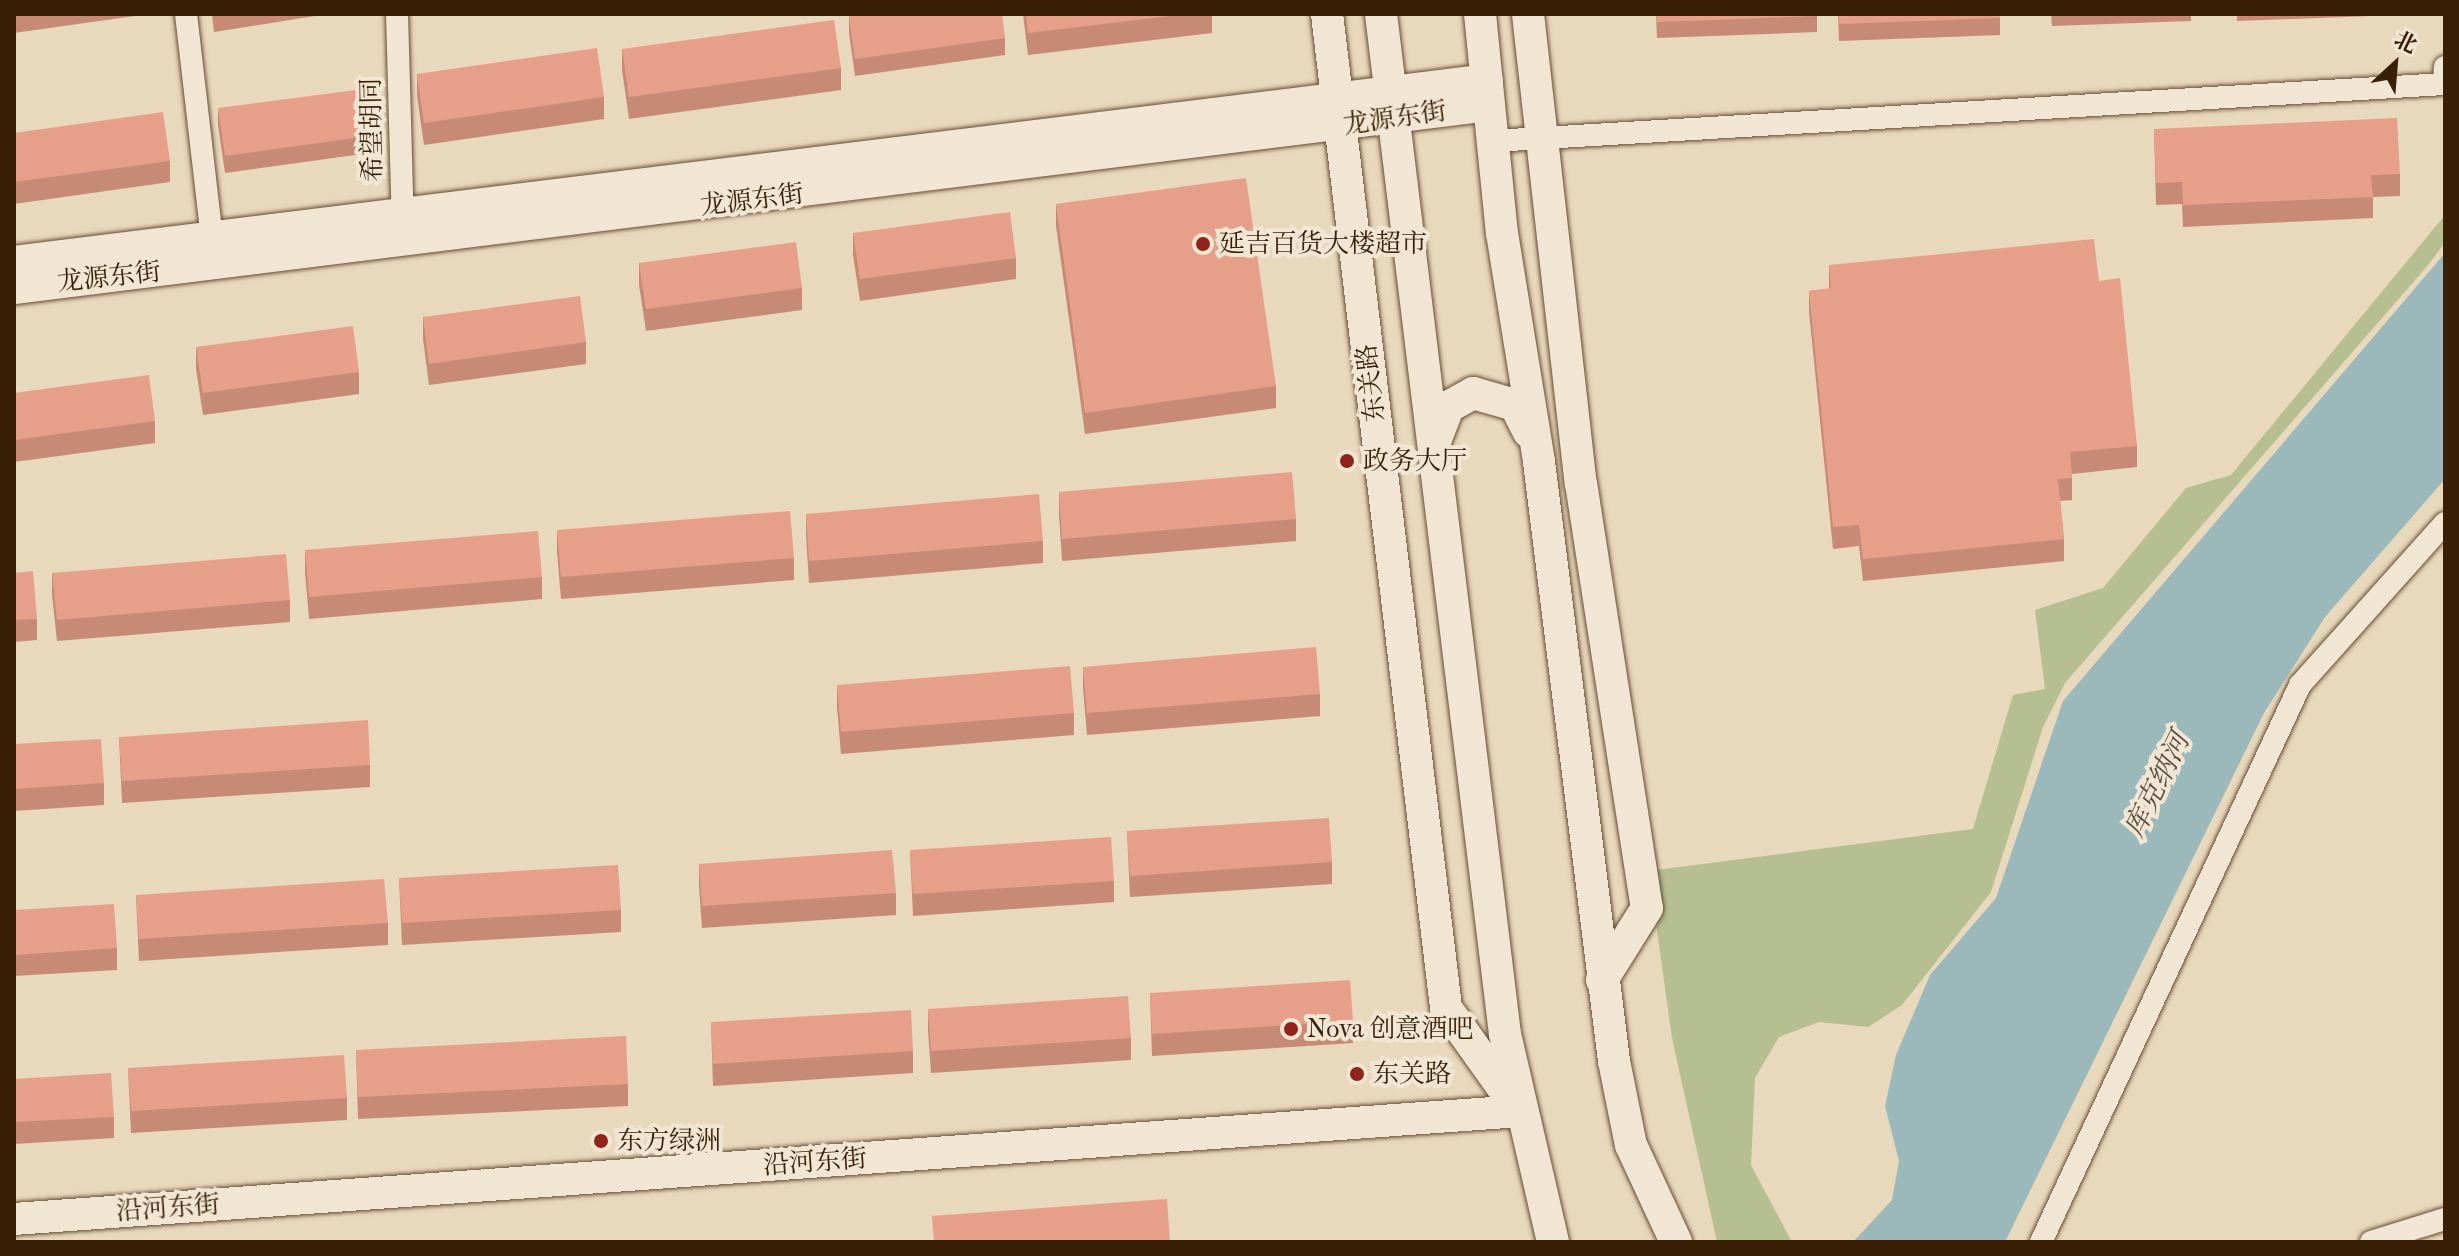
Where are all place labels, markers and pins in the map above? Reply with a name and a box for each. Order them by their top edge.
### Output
place label: 延吉百货大楼超市 [1219,228,1427,260]
marker: 延吉百货大楼超市 [1194,235,1212,253]
place label: 政务大厅 [1363,445,1467,477]
marker: 政务大厅 [1338,452,1356,470]
place label: Nova 创意酒吧 [1307,1013,1473,1045]
marker: Nova 创意酒吧 [1282,1020,1300,1038]
place label: 东关路 [1373,1058,1451,1090]
marker: 东关路 [1348,1065,1366,1083]
place label: 东方绿洲 [617,1125,721,1157]
marker: 东方绿洲 [592,1132,610,1150]

